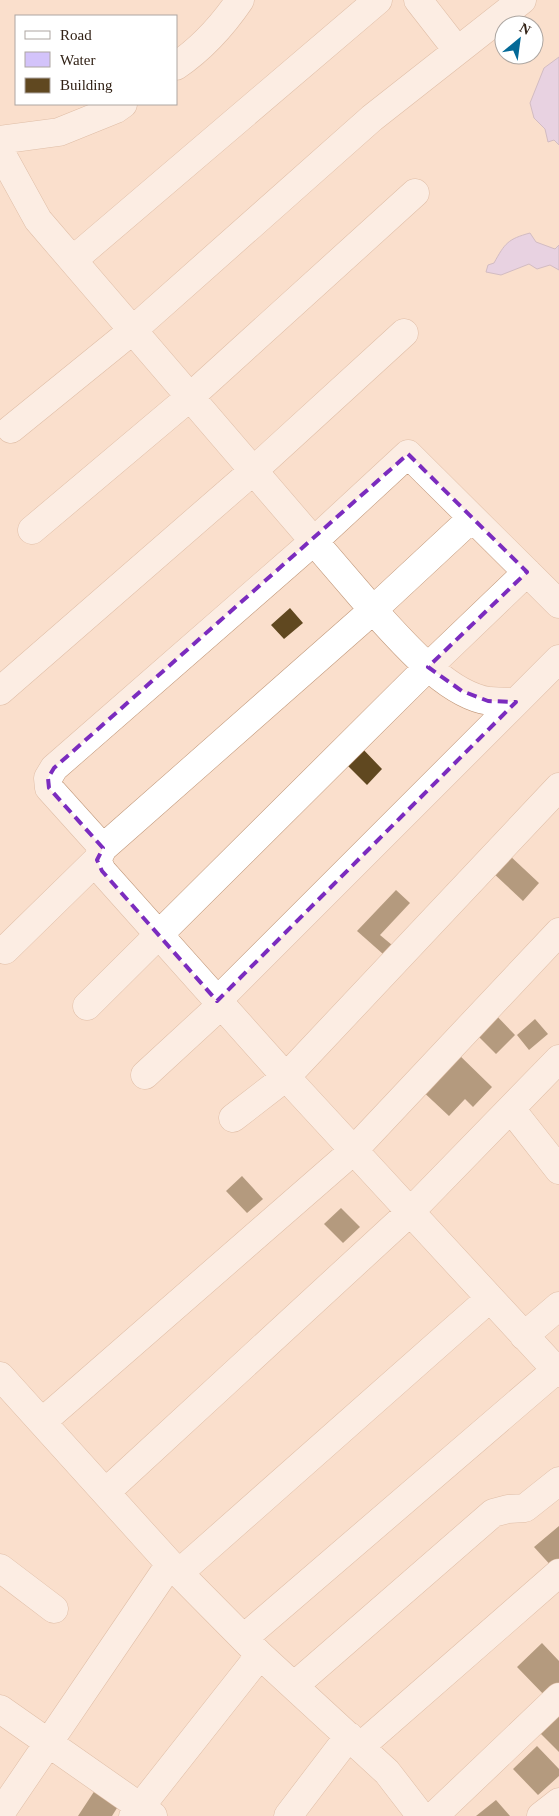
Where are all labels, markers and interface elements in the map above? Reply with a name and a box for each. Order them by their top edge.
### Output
legend [15,15,178,105]
north arrow [494,15,544,65]
text: N [517,20,533,38]
text: Road [60,27,92,43]
text: Water [60,52,95,68]
text: Building [60,77,113,93]

